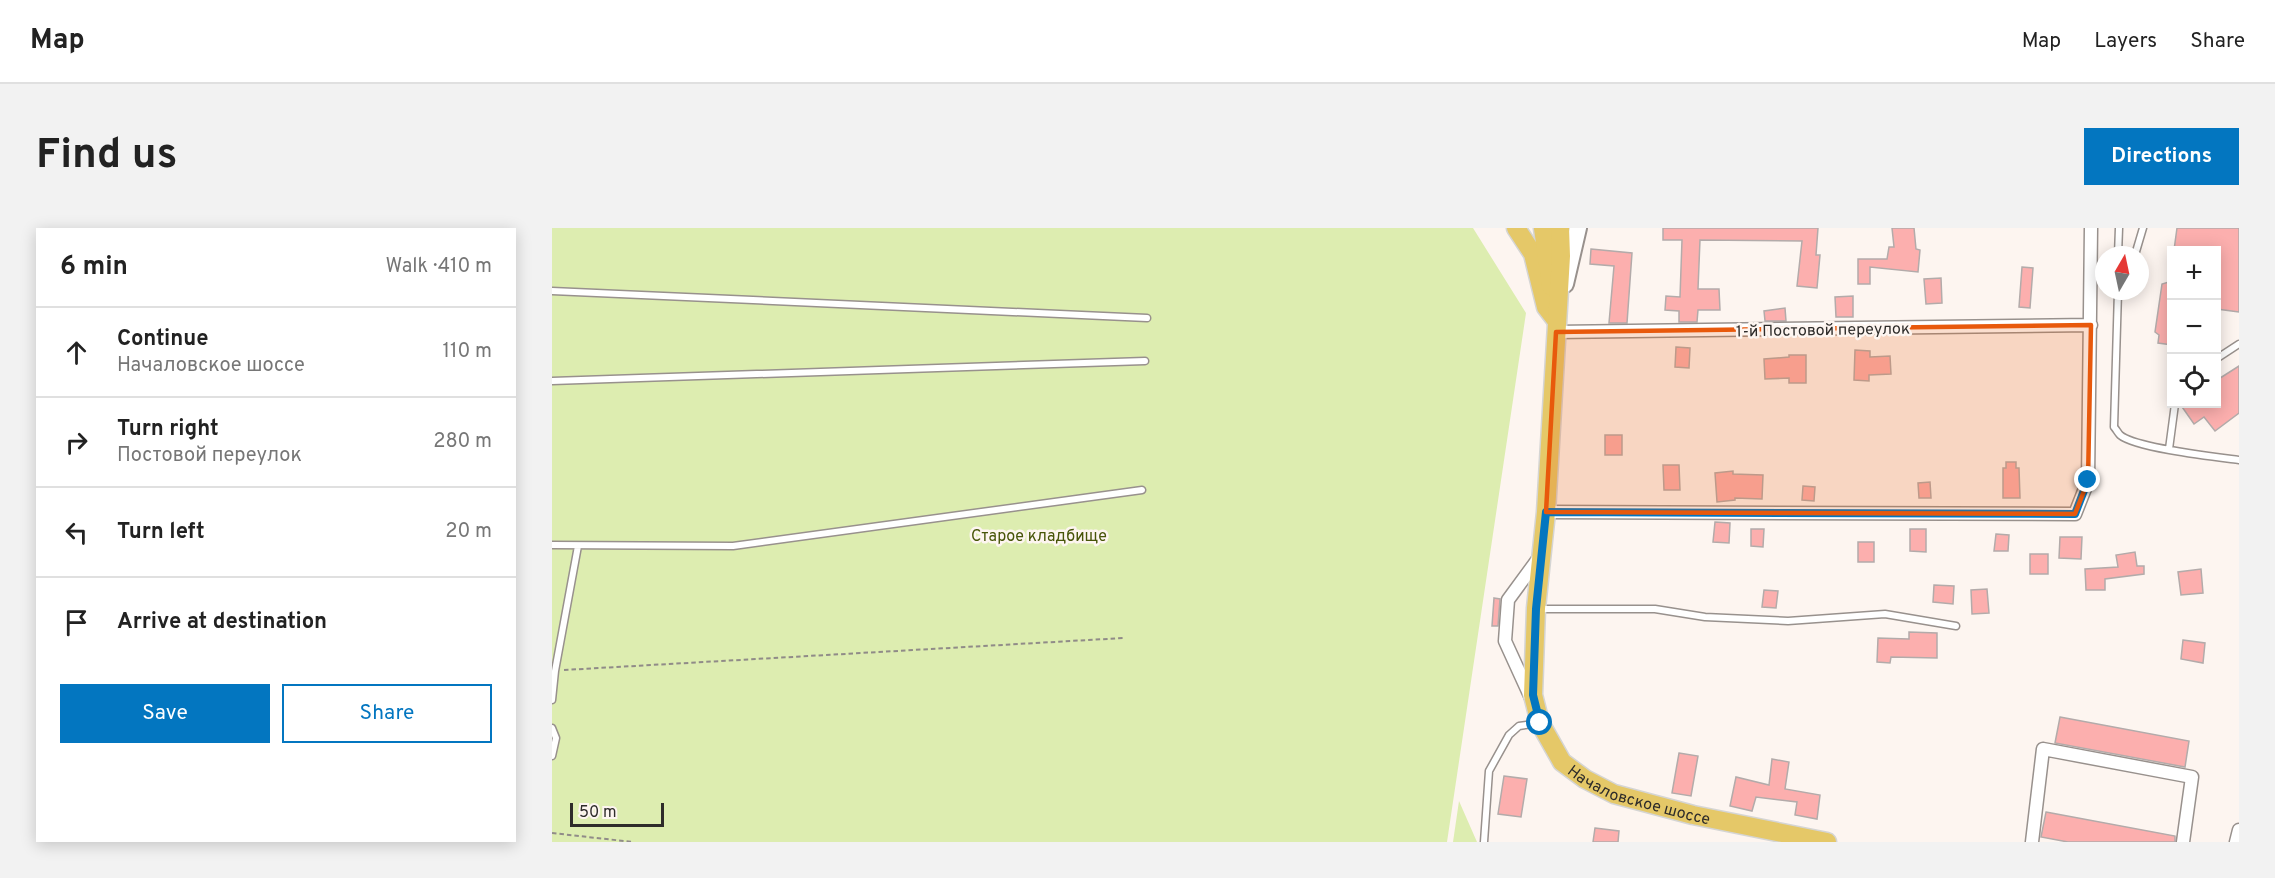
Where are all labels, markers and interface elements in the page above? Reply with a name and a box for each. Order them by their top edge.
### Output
text: Map [30,23,85,59]
text: Map [2022,28,2061,55]
text: Layers [2094,28,2157,55]
text: Share [2190,28,2245,55]
button: Directions [2084,128,2239,185]
text: Find us [36,130,177,183]
north arrow [2095,246,2149,300]
map controls [2167,246,2221,408]
button: + [2167,246,2221,300]
text: 6 min [60,251,128,284]
text: Walk · 410 m [386,254,492,280]
button: − [2167,300,2221,354]
street label: 1-й Постовой переулок [1736,319,1910,343]
text: Continue [117,326,208,353]
icon: ahead [60,336,93,369]
text: 110 m [443,339,492,365]
text: Началовское шоссе [117,353,305,379]
button: locate [2167,354,2221,408]
text: Turn right [117,416,219,443]
icon: right [60,426,93,459]
text: 280 m [433,429,492,455]
text: Постовой переулок [117,443,302,469]
route end [2074,466,2100,492]
icon: left [60,516,93,549]
text: Turn left [117,519,205,546]
text: 20 m [445,519,492,545]
park label: Старое кладбище [971,527,1107,547]
icon: arrive [60,606,93,639]
text: Arrive at destination [117,609,327,636]
button: Save [60,684,270,743]
button: Share [282,684,492,743]
route start [1526,709,1552,735]
street label: Началовское шоссе [1563,762,1712,830]
scale bar [570,800,664,828]
text: 50 m [579,803,617,823]

